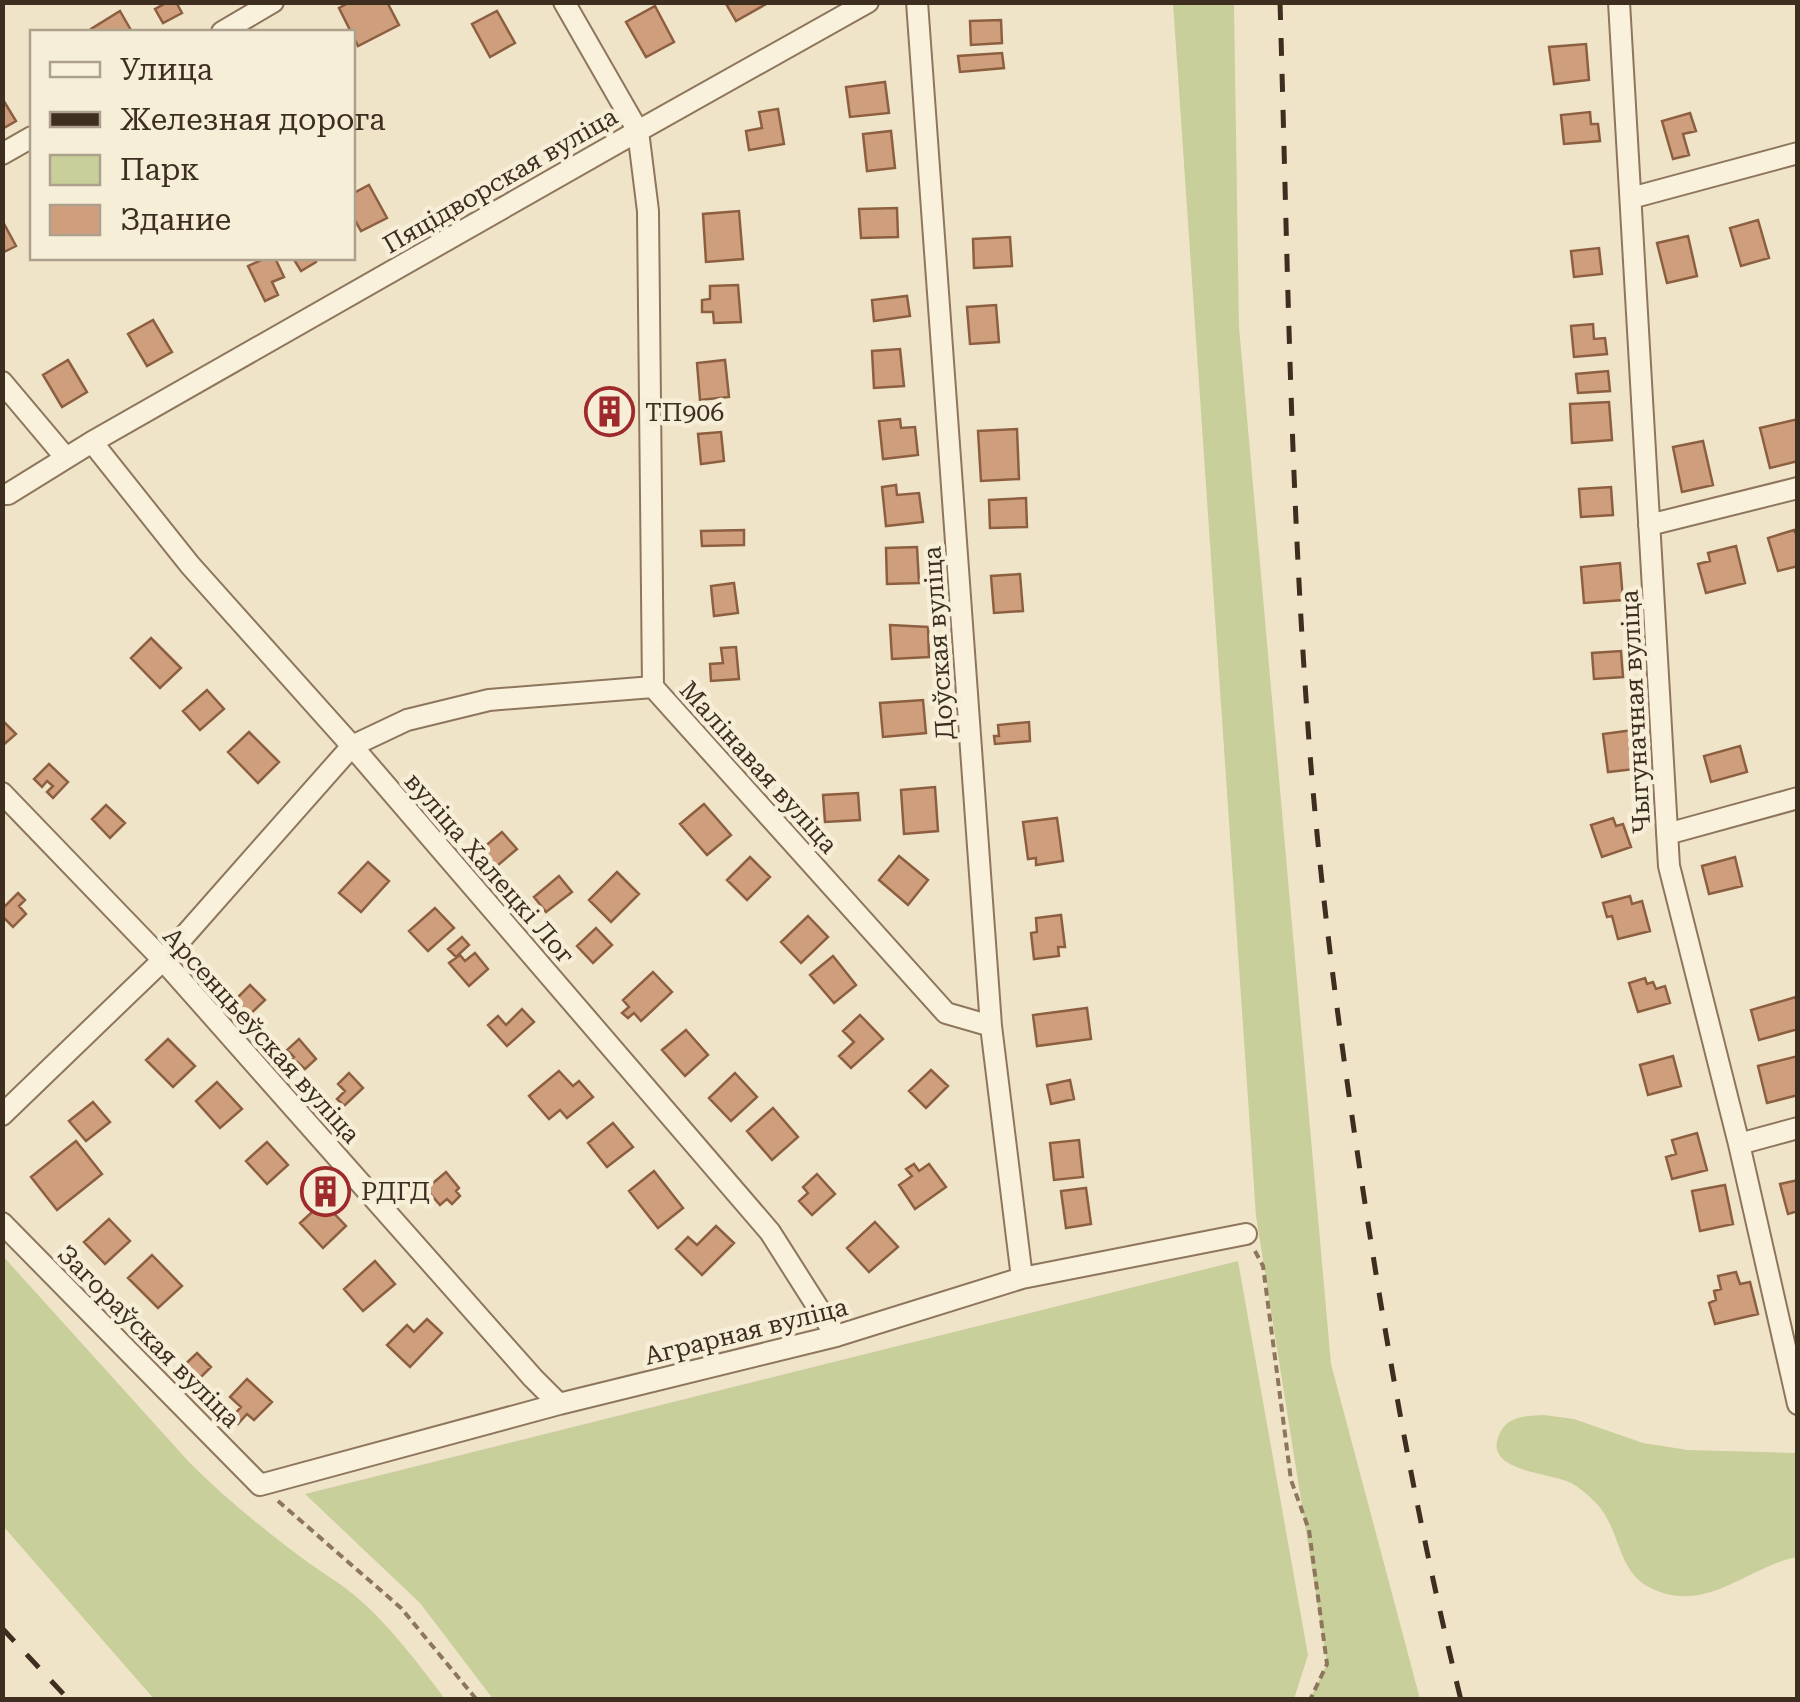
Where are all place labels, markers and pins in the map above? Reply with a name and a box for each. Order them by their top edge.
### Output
building icon: ТП906 [584,386,636,438]
place label: ТП906 [645,398,724,427]
building icon: РДГД [300,1165,352,1217]
place label: РДГД [361,1177,430,1206]

